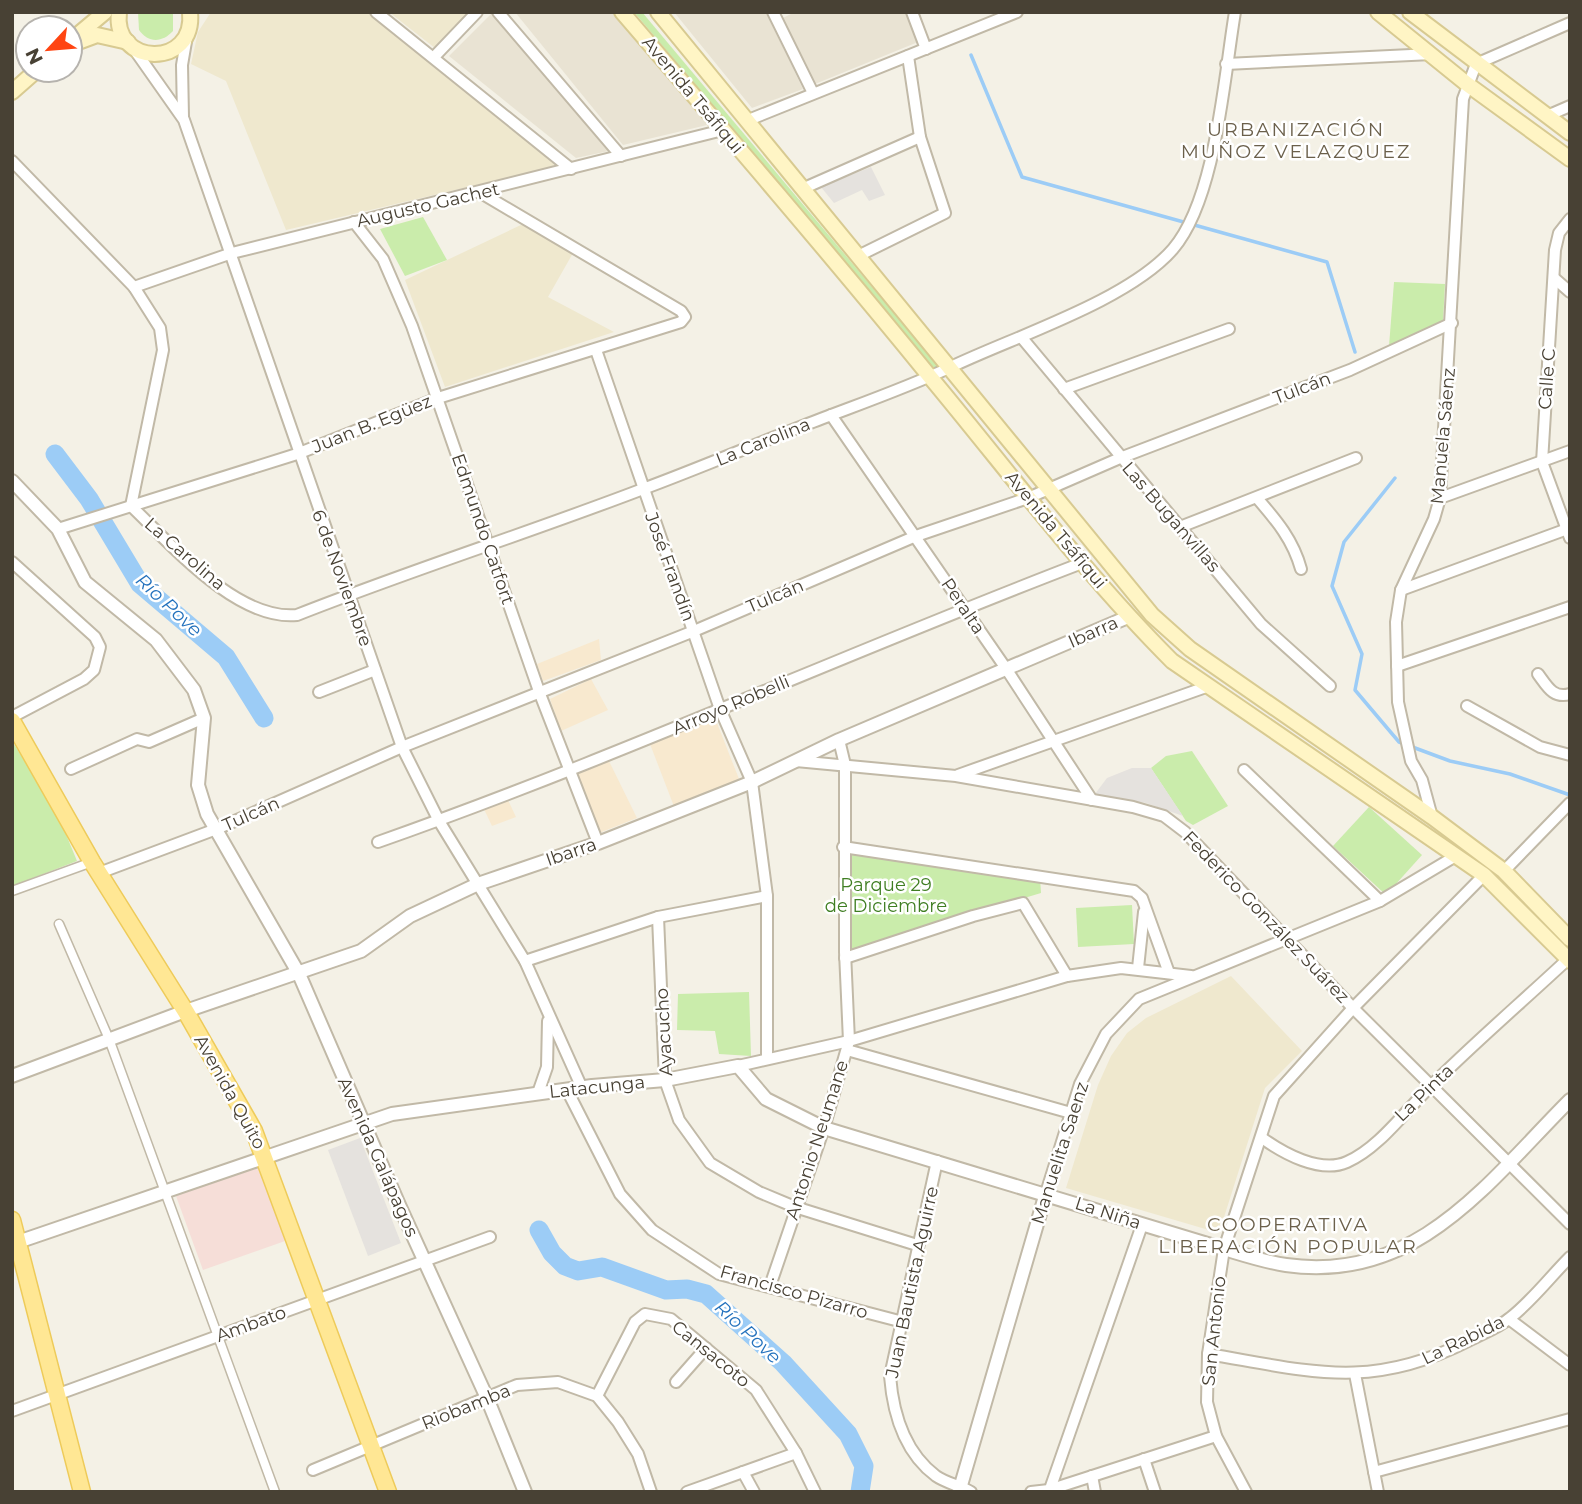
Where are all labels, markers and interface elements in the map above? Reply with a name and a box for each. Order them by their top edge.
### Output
north arrow [14,14,84,84]
street label: Avenida Tsáfiqui [637,32,749,158]
text: N [20,44,48,68]
district label: URBANIZACIÓN MUÑOZ VELAZQUEZ [1181,118,1411,163]
street label: Augusto Gachet [354,178,502,232]
street label: Calle C [1534,347,1560,410]
street label: Tulcán [1270,367,1334,409]
street label: Manuela Sáenz [1426,367,1460,505]
street label: Juan B. Egüez [308,390,435,458]
street label: La Carolina [713,413,813,471]
street label: Edmundo Catfort [447,451,519,607]
street label: Las Buganvillas [1117,457,1225,577]
street label: Avenida Tsáfiqui [1000,467,1112,593]
street label: 6 de Noviembre [307,507,377,649]
street label: José Frandín [640,509,700,625]
street label: La Carolina [140,513,230,595]
water label: Río Pove [131,569,207,641]
street label: Tulcán [743,574,807,618]
street label: Peralta [936,574,990,638]
street label: Ibarra [1065,611,1121,653]
street label: Arroyo Robelli [669,670,793,740]
street label: Tulcán [219,792,283,836]
street label: Federico González Suárez [1178,826,1354,1008]
street label: Ibarra [543,833,599,871]
park label: Parque 29 de Diciembre [825,874,947,917]
street label: Ayacucho [651,987,677,1077]
street label: Avenida Quito [189,1031,271,1153]
street label: Antonio Neumane [781,1057,853,1223]
street label: La Pinta [1390,1060,1458,1126]
street label: Latacunga [548,1071,646,1103]
street label: Avenida Galápagos [333,1074,423,1240]
street label: Manuelita Saenz [1027,1079,1093,1227]
street label: Juan Bautista Aguirre [881,1184,943,1381]
street label: La Niña [1072,1192,1144,1234]
district label: COOPERATIVA LIBERACIÓN POPULAR [1158,1213,1418,1258]
street label: Francisco Pizarro [717,1260,871,1324]
street label: San Antonio [1197,1275,1231,1387]
water label: Río Pove [710,1296,786,1368]
street label: Ambato [213,1301,289,1347]
street label: La Rabida [1418,1311,1508,1369]
street label: Cansacoto [667,1316,755,1392]
street label: Riobamba [418,1379,514,1435]

